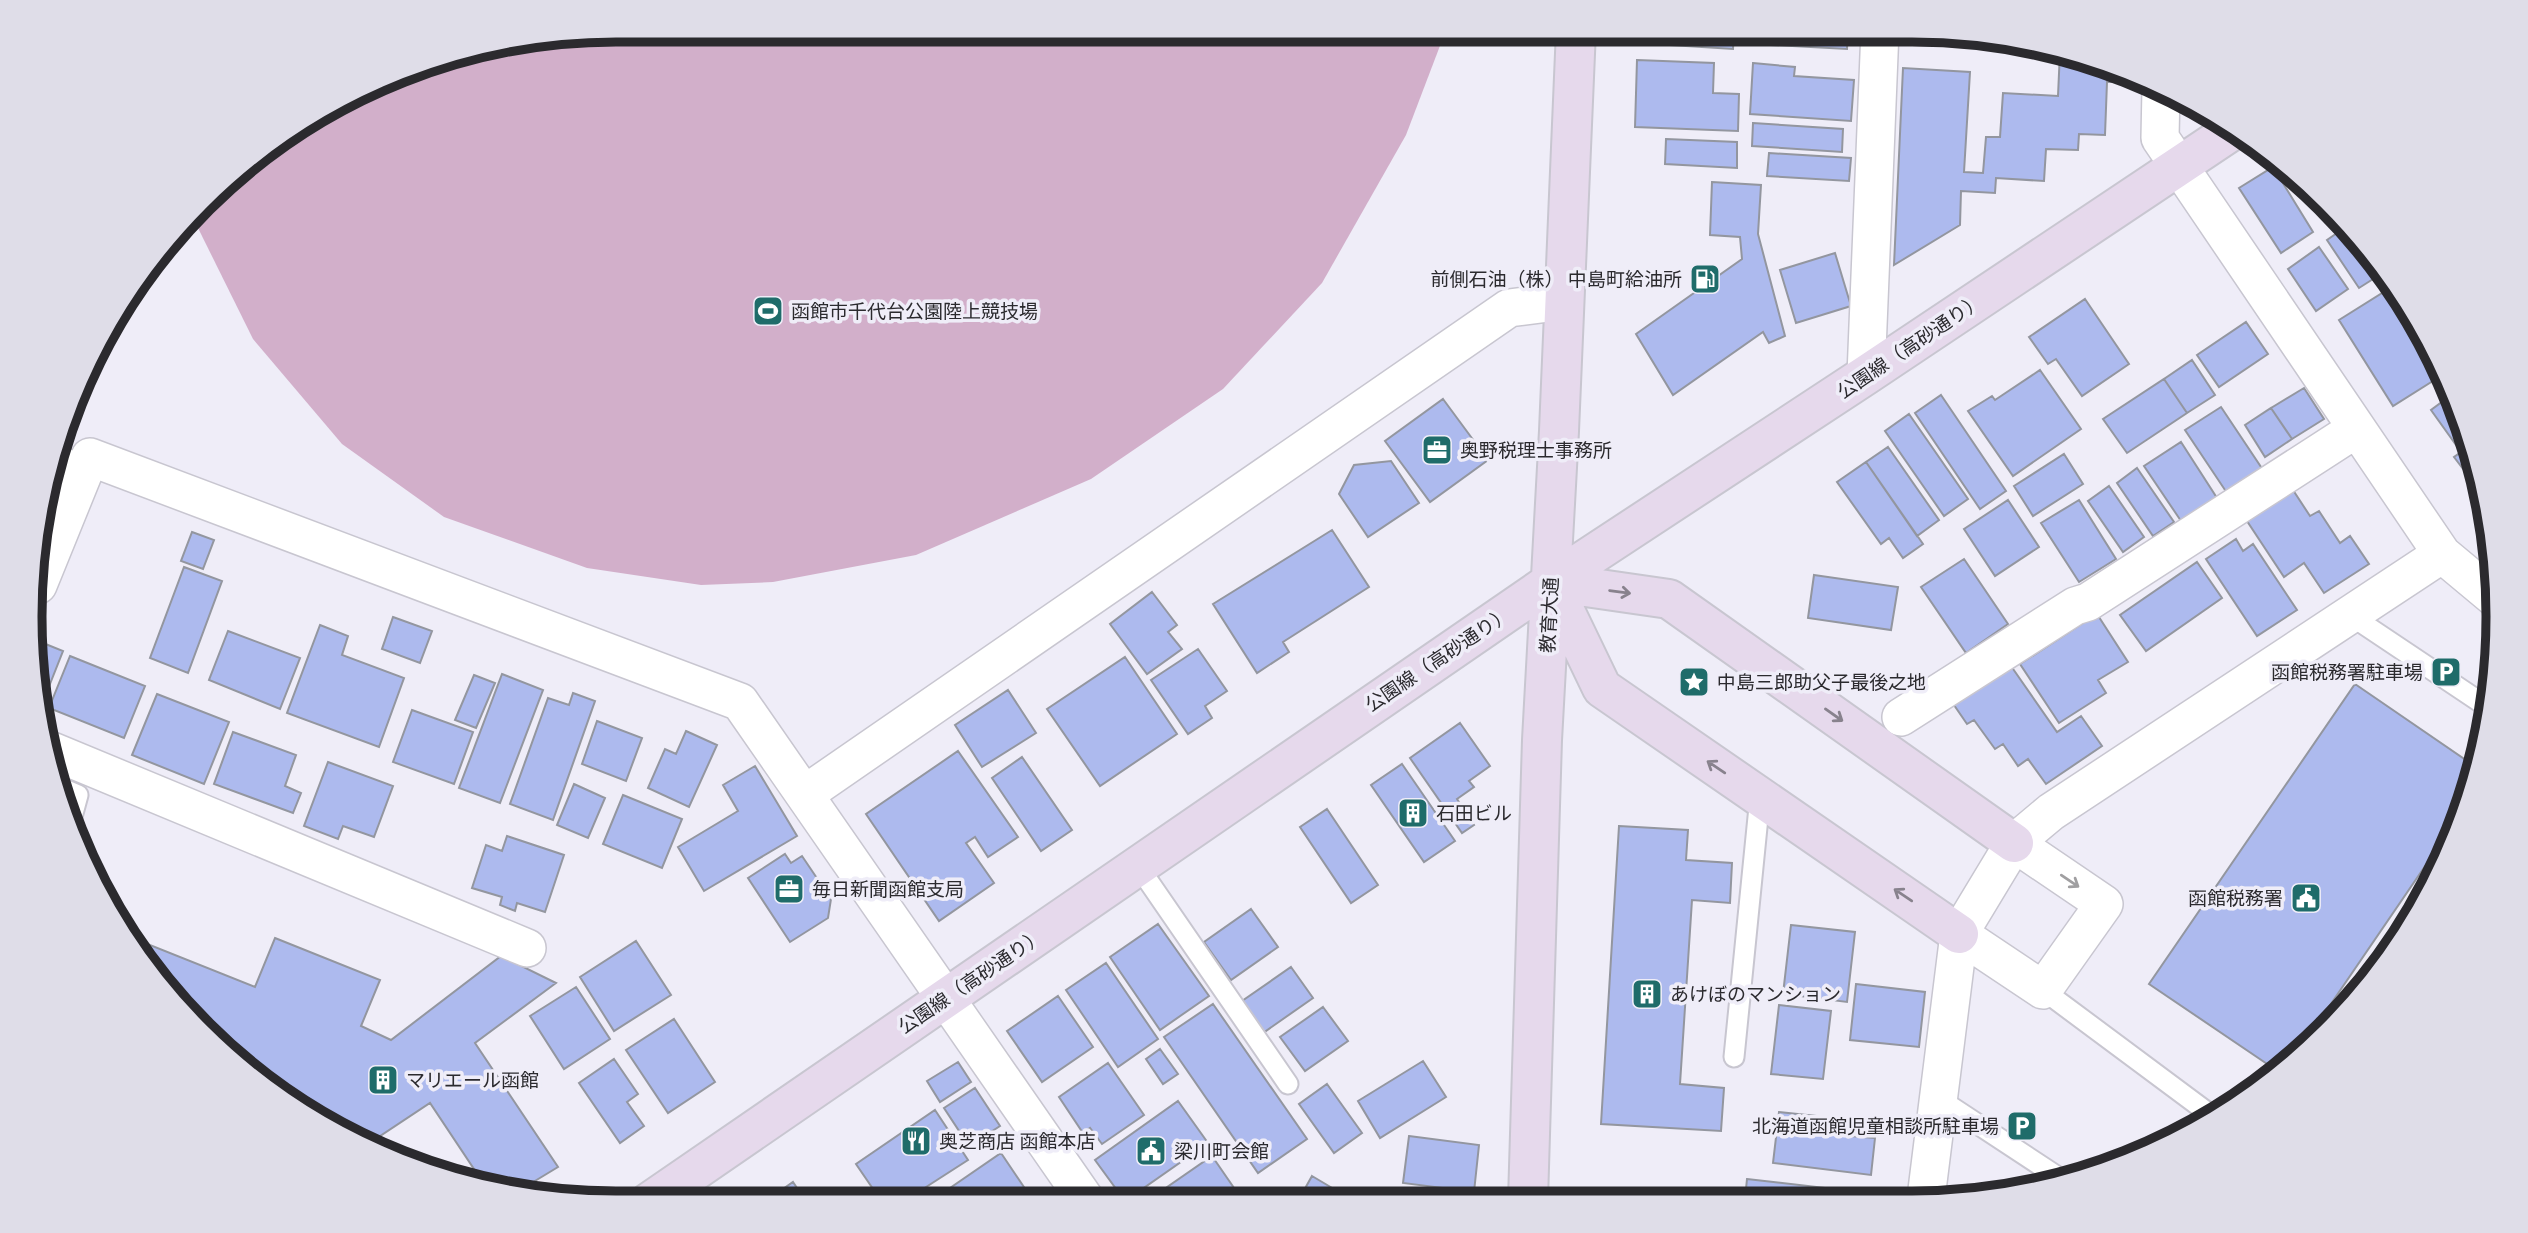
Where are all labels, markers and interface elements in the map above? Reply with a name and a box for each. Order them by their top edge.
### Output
fuel station icon: 前側石油（株） 中島町給油所 [1688,262,1722,296]
place label: 前側石油（株） 中島町給油所 [1431,267,1682,291]
street label: 公園線（高砂通り） [1832,288,1988,404]
sports icon: 函館市千代台公園陸上競技場 [751,294,785,328]
place label: 函館市千代台公園陸上競技場 [791,299,1038,323]
office icon: 奥野税理士事務所 [1420,433,1454,467]
place label: 奥野税理士事務所 [1460,438,1612,462]
street label: 教育大通 [1535,576,1563,654]
one-way arrow [1608,586,1631,599]
street label: 公園線（高砂通り） [1360,601,1516,717]
parking icon: 函館税務署駐車場 [2429,655,2463,689]
place label: 函館税務署駐車場 [2271,660,2423,684]
place icon: 中島三郎助父子最後之地 [1677,665,1711,699]
place label: 中島三郎助父子最後之地 [1717,670,1926,694]
one-way arrow [1824,708,1843,722]
one-way arrow [1706,760,1726,774]
building icon: 石田ビル [1396,796,1430,830]
place label: 石田ビル [1436,801,1512,825]
office icon: 毎日新聞函館支局 [772,872,806,906]
one-way arrow [2060,874,2079,888]
place label: 毎日新聞函館支局 [812,877,964,901]
public building icon: 函館税務署 [2289,881,2323,915]
place label: 函館税務署 [2188,886,2283,910]
one-way arrow [1894,888,1913,903]
street label: 公園線（高砂通り） [893,923,1049,1039]
building icon: あけぼのマンション [1630,977,1664,1011]
place label: あけぼのマンション [1670,982,1841,1006]
building icon: マリエール函館 [366,1063,400,1097]
place label: マリエール函館 [406,1068,539,1092]
parking icon: 北海道函館児童相談所駐車場 [2005,1109,2039,1143]
place label: 北海道函館児童相談所駐車場 [1752,1114,1999,1138]
restaurant icon: 奥芝商店 函館本店 [899,1124,933,1158]
place label: 奥芝商店 函館本店 [939,1129,1096,1153]
public building icon: 梁川町会館 [1134,1134,1168,1168]
place label: 梁川町会館 [1174,1139,1269,1163]

